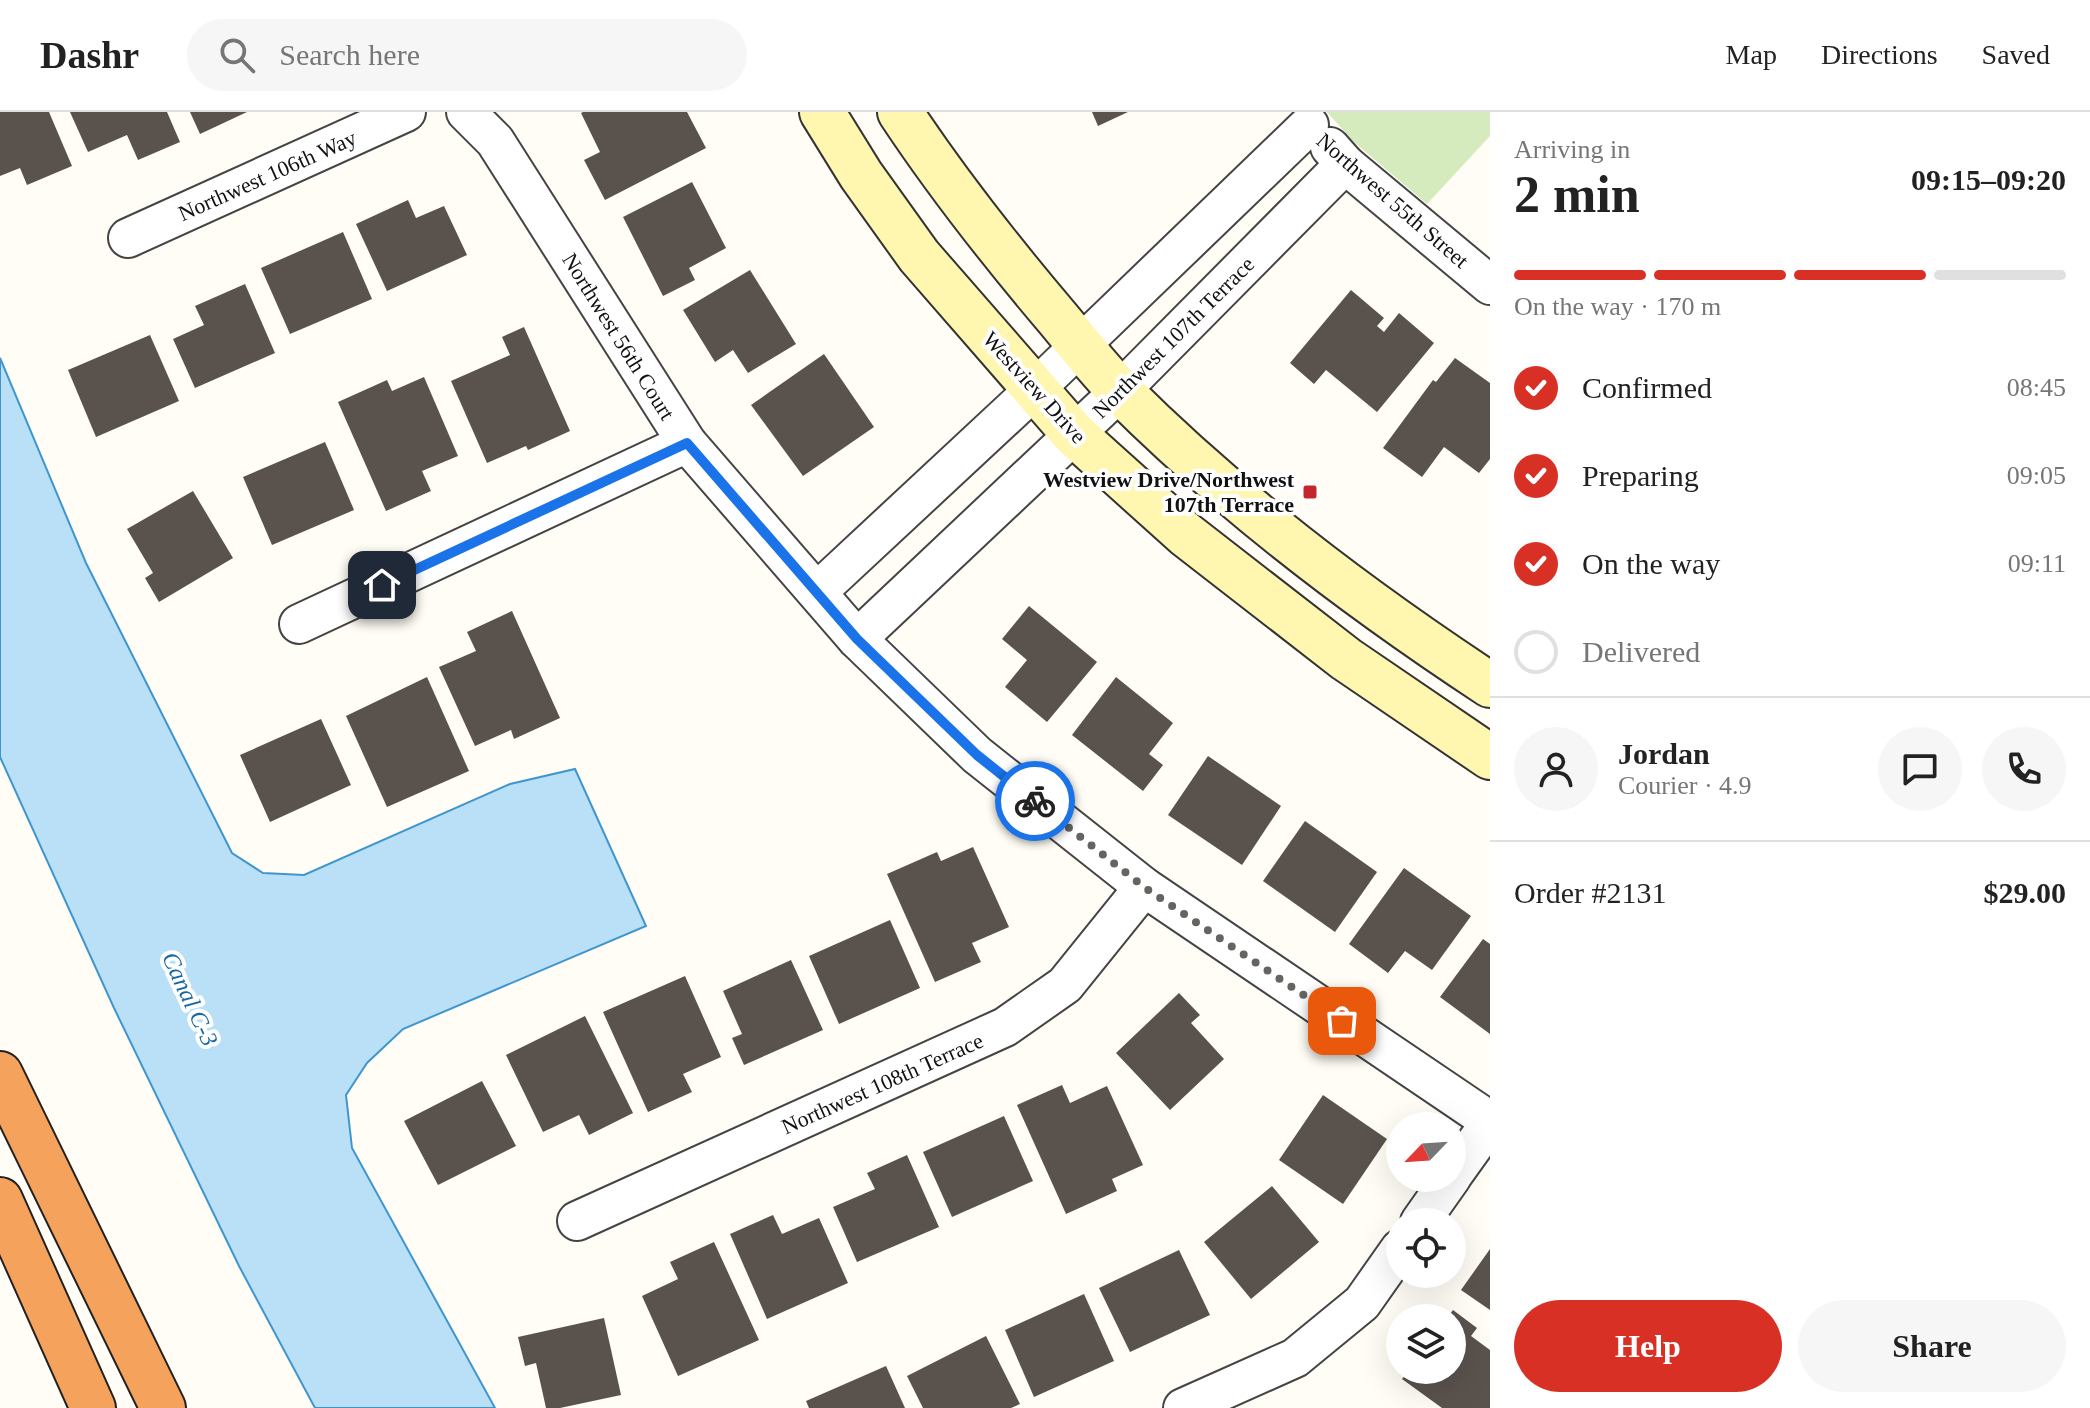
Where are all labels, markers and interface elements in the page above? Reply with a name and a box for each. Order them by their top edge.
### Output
search box [187,19,747,91]
icon: search [215,33,259,77]
text: Dashr [40,34,139,76]
text: Search here [279,38,420,71]
text: Map [1726,39,1777,70]
text: Directions [1821,39,1938,70]
text: Saved [1982,39,2050,70]
street label: Northwest 106th Way [174,125,360,226]
street label: Northwest 55th Street [1312,128,1474,273]
text: Arriving in [1514,135,1630,164]
text: 09:15–09:20 [1911,163,2066,196]
text: 2 min [1514,166,1640,223]
street label: Northwest 56th Court [557,248,680,424]
street label: Northwest 107th Terrace [1087,251,1259,423]
text: On the way · 170 m [1514,292,1721,321]
street label: Westview Drive [978,326,1091,448]
icon: check [1514,366,1558,410]
text: Confirmed [1582,371,1712,404]
text: 08:45 [2007,373,2066,402]
icon: check [1514,454,1558,498]
text: Preparing [1582,459,1699,492]
text: 09:05 [2007,461,2066,490]
place label: Westview Drive/Northwest 107th Terrace [1043,467,1295,517]
marker: Westview Drive/Northwest 107th Terrace [1301,483,1319,501]
icon: check [1514,542,1558,586]
text: On the way [1582,547,1720,580]
text: 09:11 [2008,549,2066,578]
pin [348,551,416,619]
icon: home [360,563,404,607]
text: Delivered [1582,635,1700,668]
button: person [1514,727,1598,811]
button: chat [1878,727,1962,811]
button: phone [1982,727,2066,811]
text: Jordan [1618,737,1710,770]
courier [995,761,1075,841]
text: Courier · 4.9 [1618,771,1752,800]
icon: bike [1013,779,1057,823]
text: Order #2131 [1514,876,1666,909]
text: $29.00 [1984,876,2066,909]
water label: Canal C-3 [157,948,223,1050]
pin [1308,987,1376,1055]
icon: bag [1320,999,1364,1043]
street label: Northwest 108th Terrace [778,1028,987,1139]
north arrow [1386,1112,1466,1192]
map controls [1386,1112,1466,1384]
button: locate [1386,1208,1466,1288]
button: Help [1514,1300,1782,1392]
button: Share [1798,1300,2066,1392]
button: layers [1386,1304,1466,1384]

